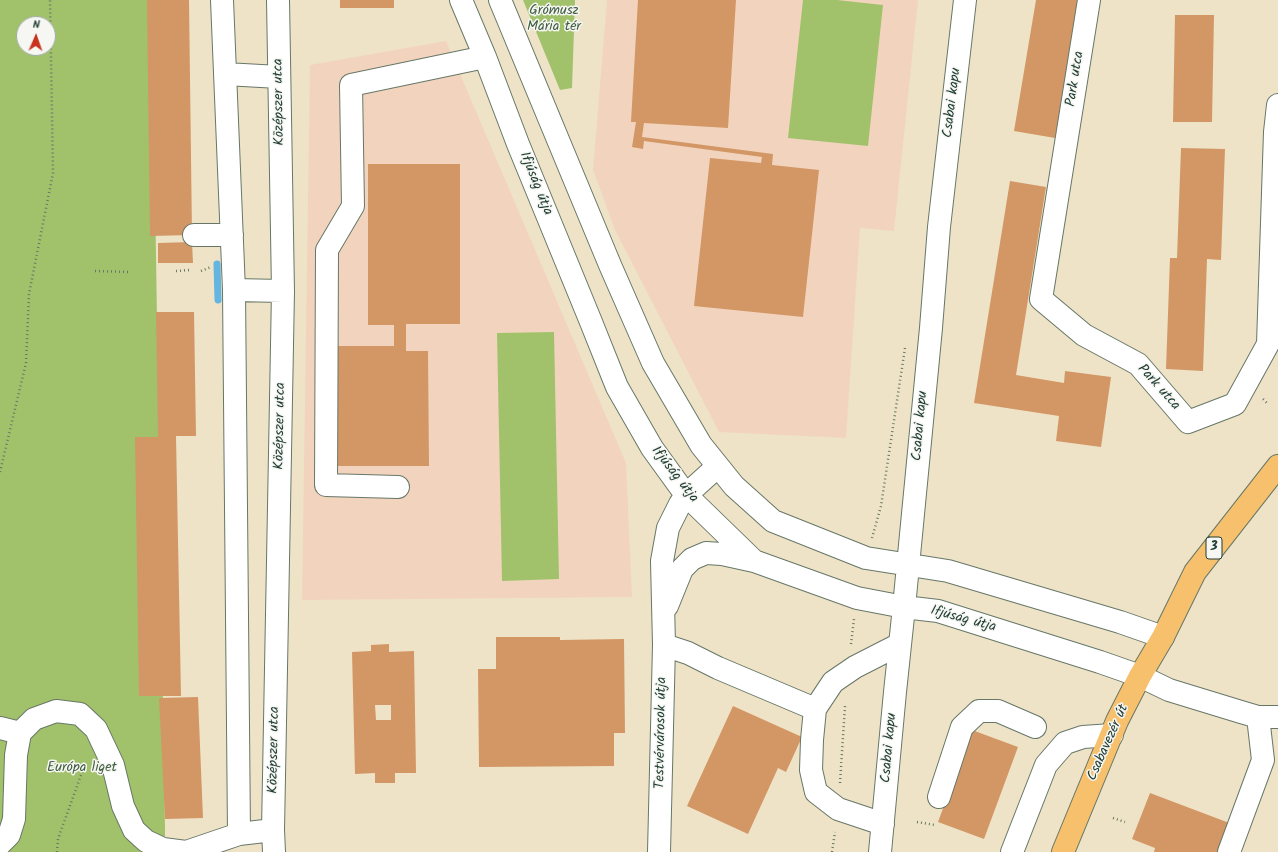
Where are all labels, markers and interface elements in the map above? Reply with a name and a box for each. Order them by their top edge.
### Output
park label: Grómusz Mária tér [527,4,581,36]
north arrow [16,16,56,56]
text: N [33,16,40,34]
street label: Park utca [1063,50,1089,108]
street label: Középszer utca [271,58,289,146]
street label: Csabai kapu [940,67,966,139]
street label: Ifjúság útja [515,150,555,218]
street label: Park utca [1133,362,1183,414]
street label: Középszer utca [272,382,290,470]
street label: Csabai kapu [910,390,932,462]
street label: Ifjúság útja [647,443,701,507]
road number: 3 [1206,537,1222,559]
street label: Ifjúság útja [928,603,998,637]
street label: Testvérvárosok útja [653,677,671,789]
street label: Csabavezér út [1085,702,1133,784]
street label: Középszer utca [266,706,284,794]
street label: Csabai kapu [879,712,901,784]
park label: Európa liget [47,761,117,777]

